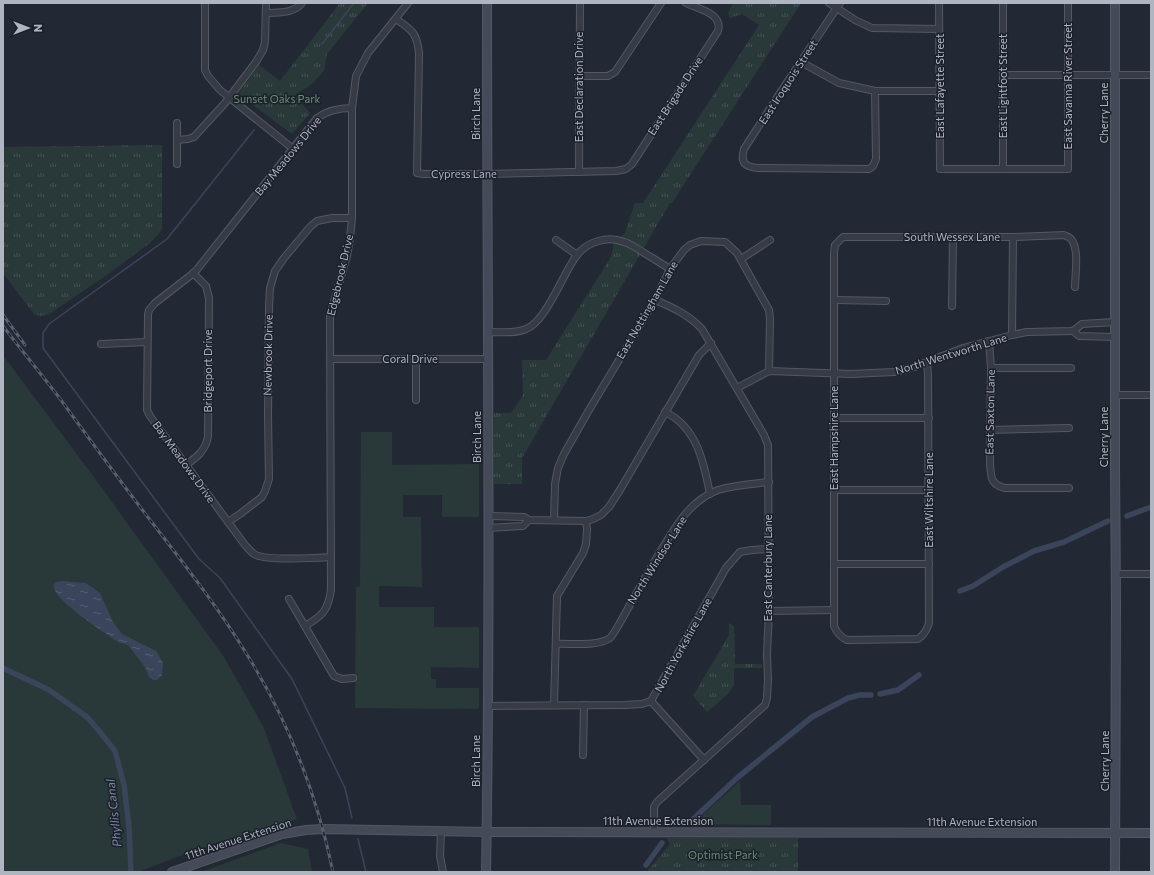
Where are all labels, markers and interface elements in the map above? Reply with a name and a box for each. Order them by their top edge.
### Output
north arrow [8,8,48,48]
street label: East Savanna River Street [1061,22,1074,149]
text: N [32,24,45,32]
street label: East Declaration Drive [572,31,585,142]
street label: East Lafayette Street [933,33,946,138]
street label: East Lightfoot Street [996,33,1009,138]
street label: East Iroquois Street [755,37,820,126]
street label: East Brigade Drive [644,54,705,137]
street label: Cherry Lane [1097,83,1110,143]
street label: Birch Lane [469,88,482,140]
park label: Sunset Oaks Park [233,92,321,105]
street label: Bay Meadows Drive [252,113,324,198]
street label: Cypress Lane [431,167,497,180]
street label: South Wessex Lane [904,230,1000,243]
street label: Edgebrook Drive [324,233,355,317]
street label: East Nottingham Lane [613,258,680,361]
street label: Newbrook Drive [260,314,275,396]
street label: Bridgeport Drive [201,329,214,413]
street label: North Wentworth Lane [894,330,1008,377]
street label: Coral Drive [382,352,438,365]
street label: East Saxton Lane [982,369,997,455]
street label: East Hampshire Lane [827,386,840,490]
street label: Cherry Lane [1097,407,1110,467]
street label: Birch Lane [470,411,483,463]
street label: Bay Meadows Drive [150,418,219,505]
street label: East Wiltshire Lane [922,452,935,548]
street label: North Windsor Lane [624,513,689,606]
street label: East Canterbury Lane [761,514,774,622]
street label: North Yorkshire Lane [651,595,714,694]
street label: Cherry Lane [1098,731,1111,791]
street label: Birch Lane [469,735,482,787]
water label: Phyllis Canal [102,778,124,848]
street label: 11th Avenue Extension [603,814,713,827]
street label: 11th Avenue Extension [183,815,293,862]
street label: 11th Avenue Extension [927,815,1037,828]
park label: Optimist Park [688,848,758,861]

